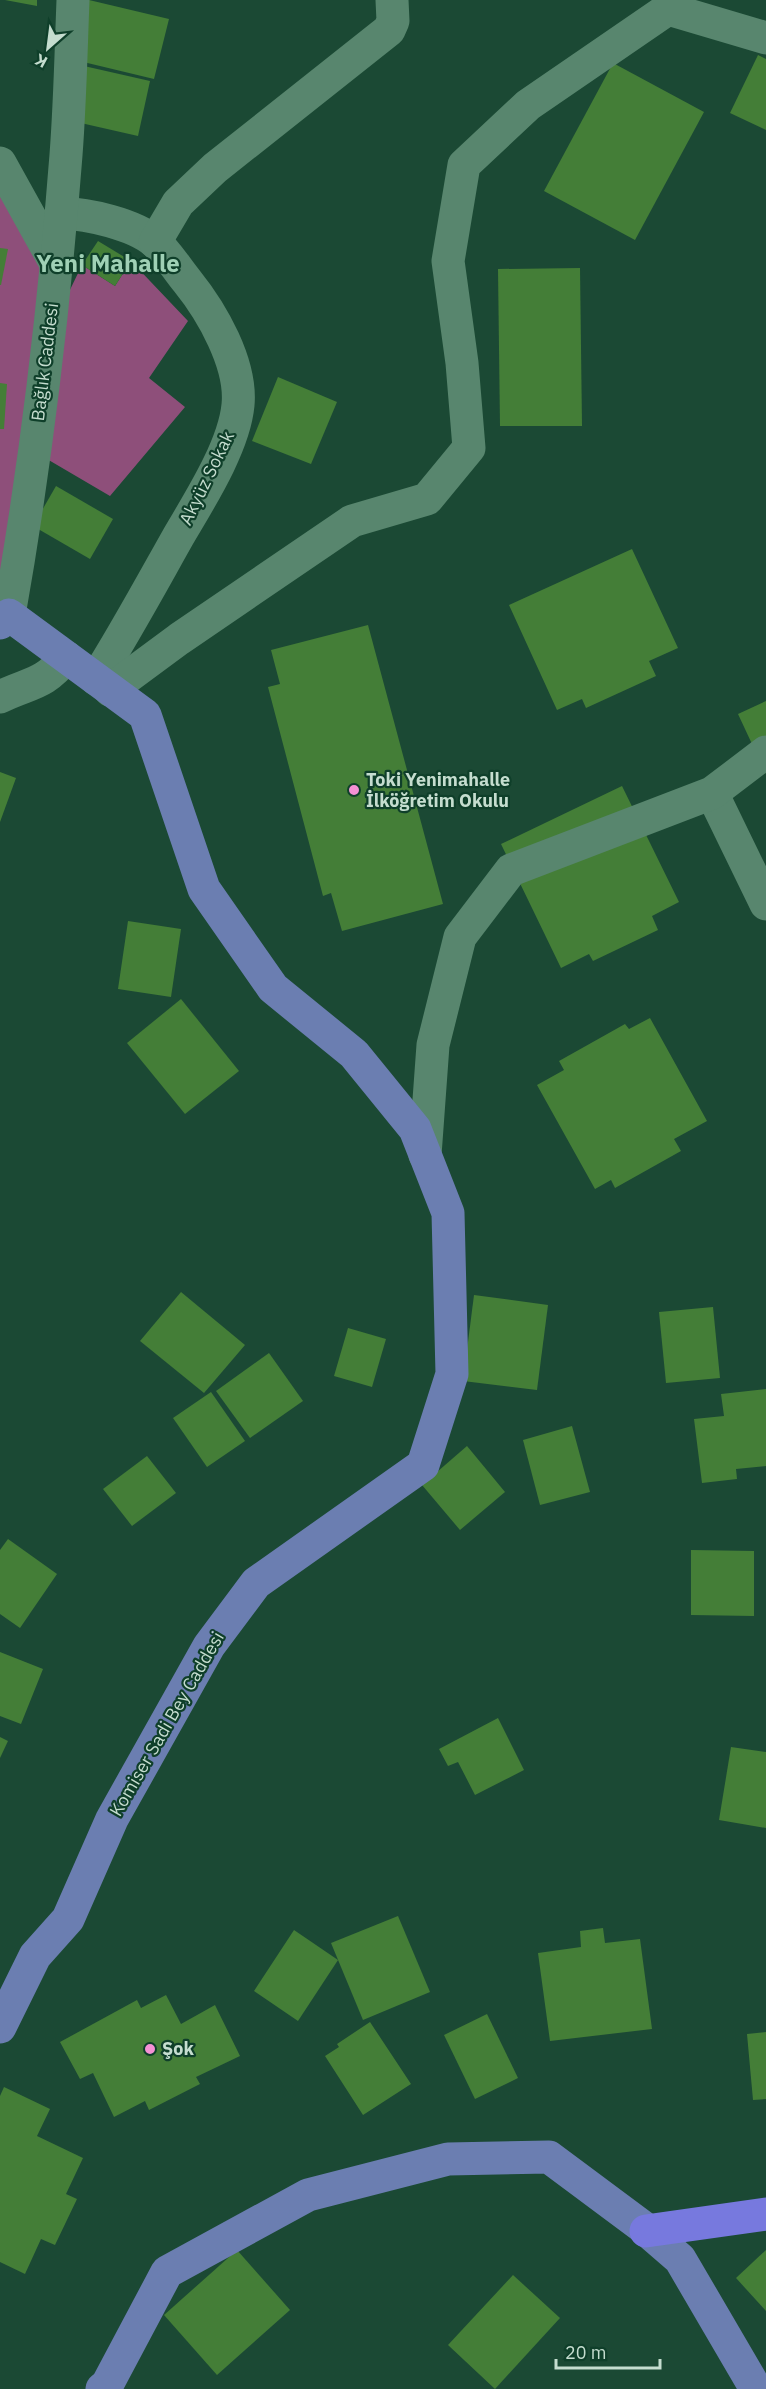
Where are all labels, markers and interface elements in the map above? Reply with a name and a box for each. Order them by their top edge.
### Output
north arrow [18,18,78,78]
text: K [31,50,51,73]
district label: Yeni Mahalle [36,247,180,279]
street label: Bağlık Caddesi [26,302,63,422]
street label: Akyüz Sokak [174,427,239,529]
place label: Toki Yenimahalle İlköğretim Okulu [366,768,510,812]
marker: Toki Yenimahalle İlköğretim Okulu [347,783,361,797]
street label: Komiser Sadi Bey Caddesi [104,1627,229,1820]
place label: Şok [162,2037,194,2060]
marker: Şok [143,2042,157,2056]
scale bar [556,2332,660,2370]
text: 20 m [565,2341,607,2364]

